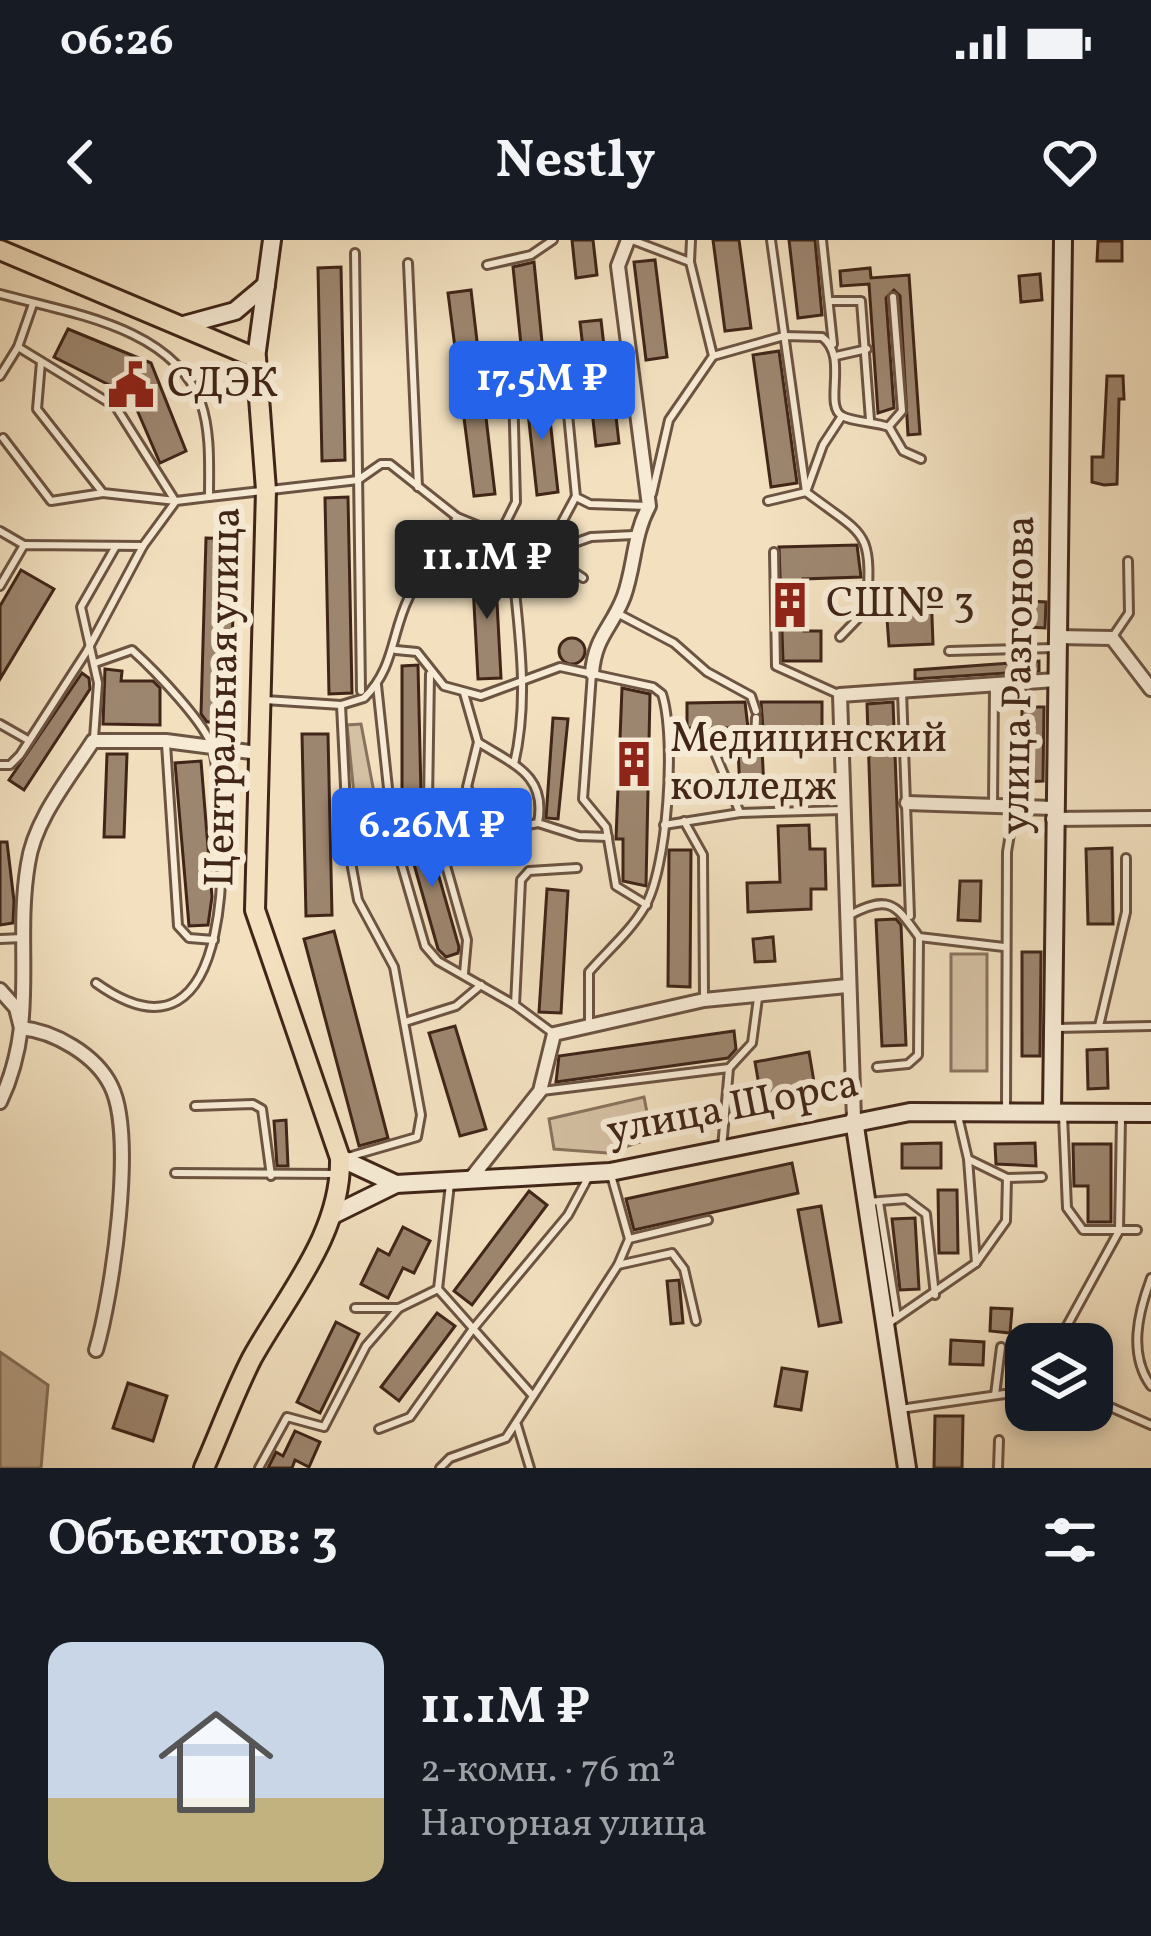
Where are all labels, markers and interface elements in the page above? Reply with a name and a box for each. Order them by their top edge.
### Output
text: 06:26 [60,11,174,74]
text: Nestly [495,125,656,200]
icon: back [48,129,114,195]
icon: heart [1037,129,1103,195]
pin: 17.5M ₽ [431,341,653,443]
text: 17.5M ₽ [476,353,608,407]
place label: СДЭК [167,356,278,415]
public building icon: СДЭК [106,360,156,410]
street label: Центральная улица [192,506,258,888]
street label: улица Разгонова [988,515,1052,835]
pin: 11.1M ₽ [376,520,598,622]
text: 11.1M ₽ [422,532,552,586]
place label: СШ№ 3 [826,576,975,635]
building icon: СШ№ 3 [765,580,815,630]
place label: Медицинский колледж [670,711,947,818]
building icon: Медицинский колледж [609,739,659,789]
pin: 6.26M ₽ [321,788,543,890]
text: 6.26M ₽ [359,800,505,854]
street label: улица Щорса [602,1056,864,1162]
map controls [1005,1323,1113,1431]
button: layers [1005,1323,1113,1431]
text: Объектов: 3 [48,1505,338,1576]
icon: filters [1037,1507,1103,1573]
text: 11.1M ₽ [420,1673,590,1744]
icon: home [144,1690,288,1834]
text: 2-комн. · 76 m² [420,1744,676,1798]
text: Нагорная улица [420,1798,707,1852]

